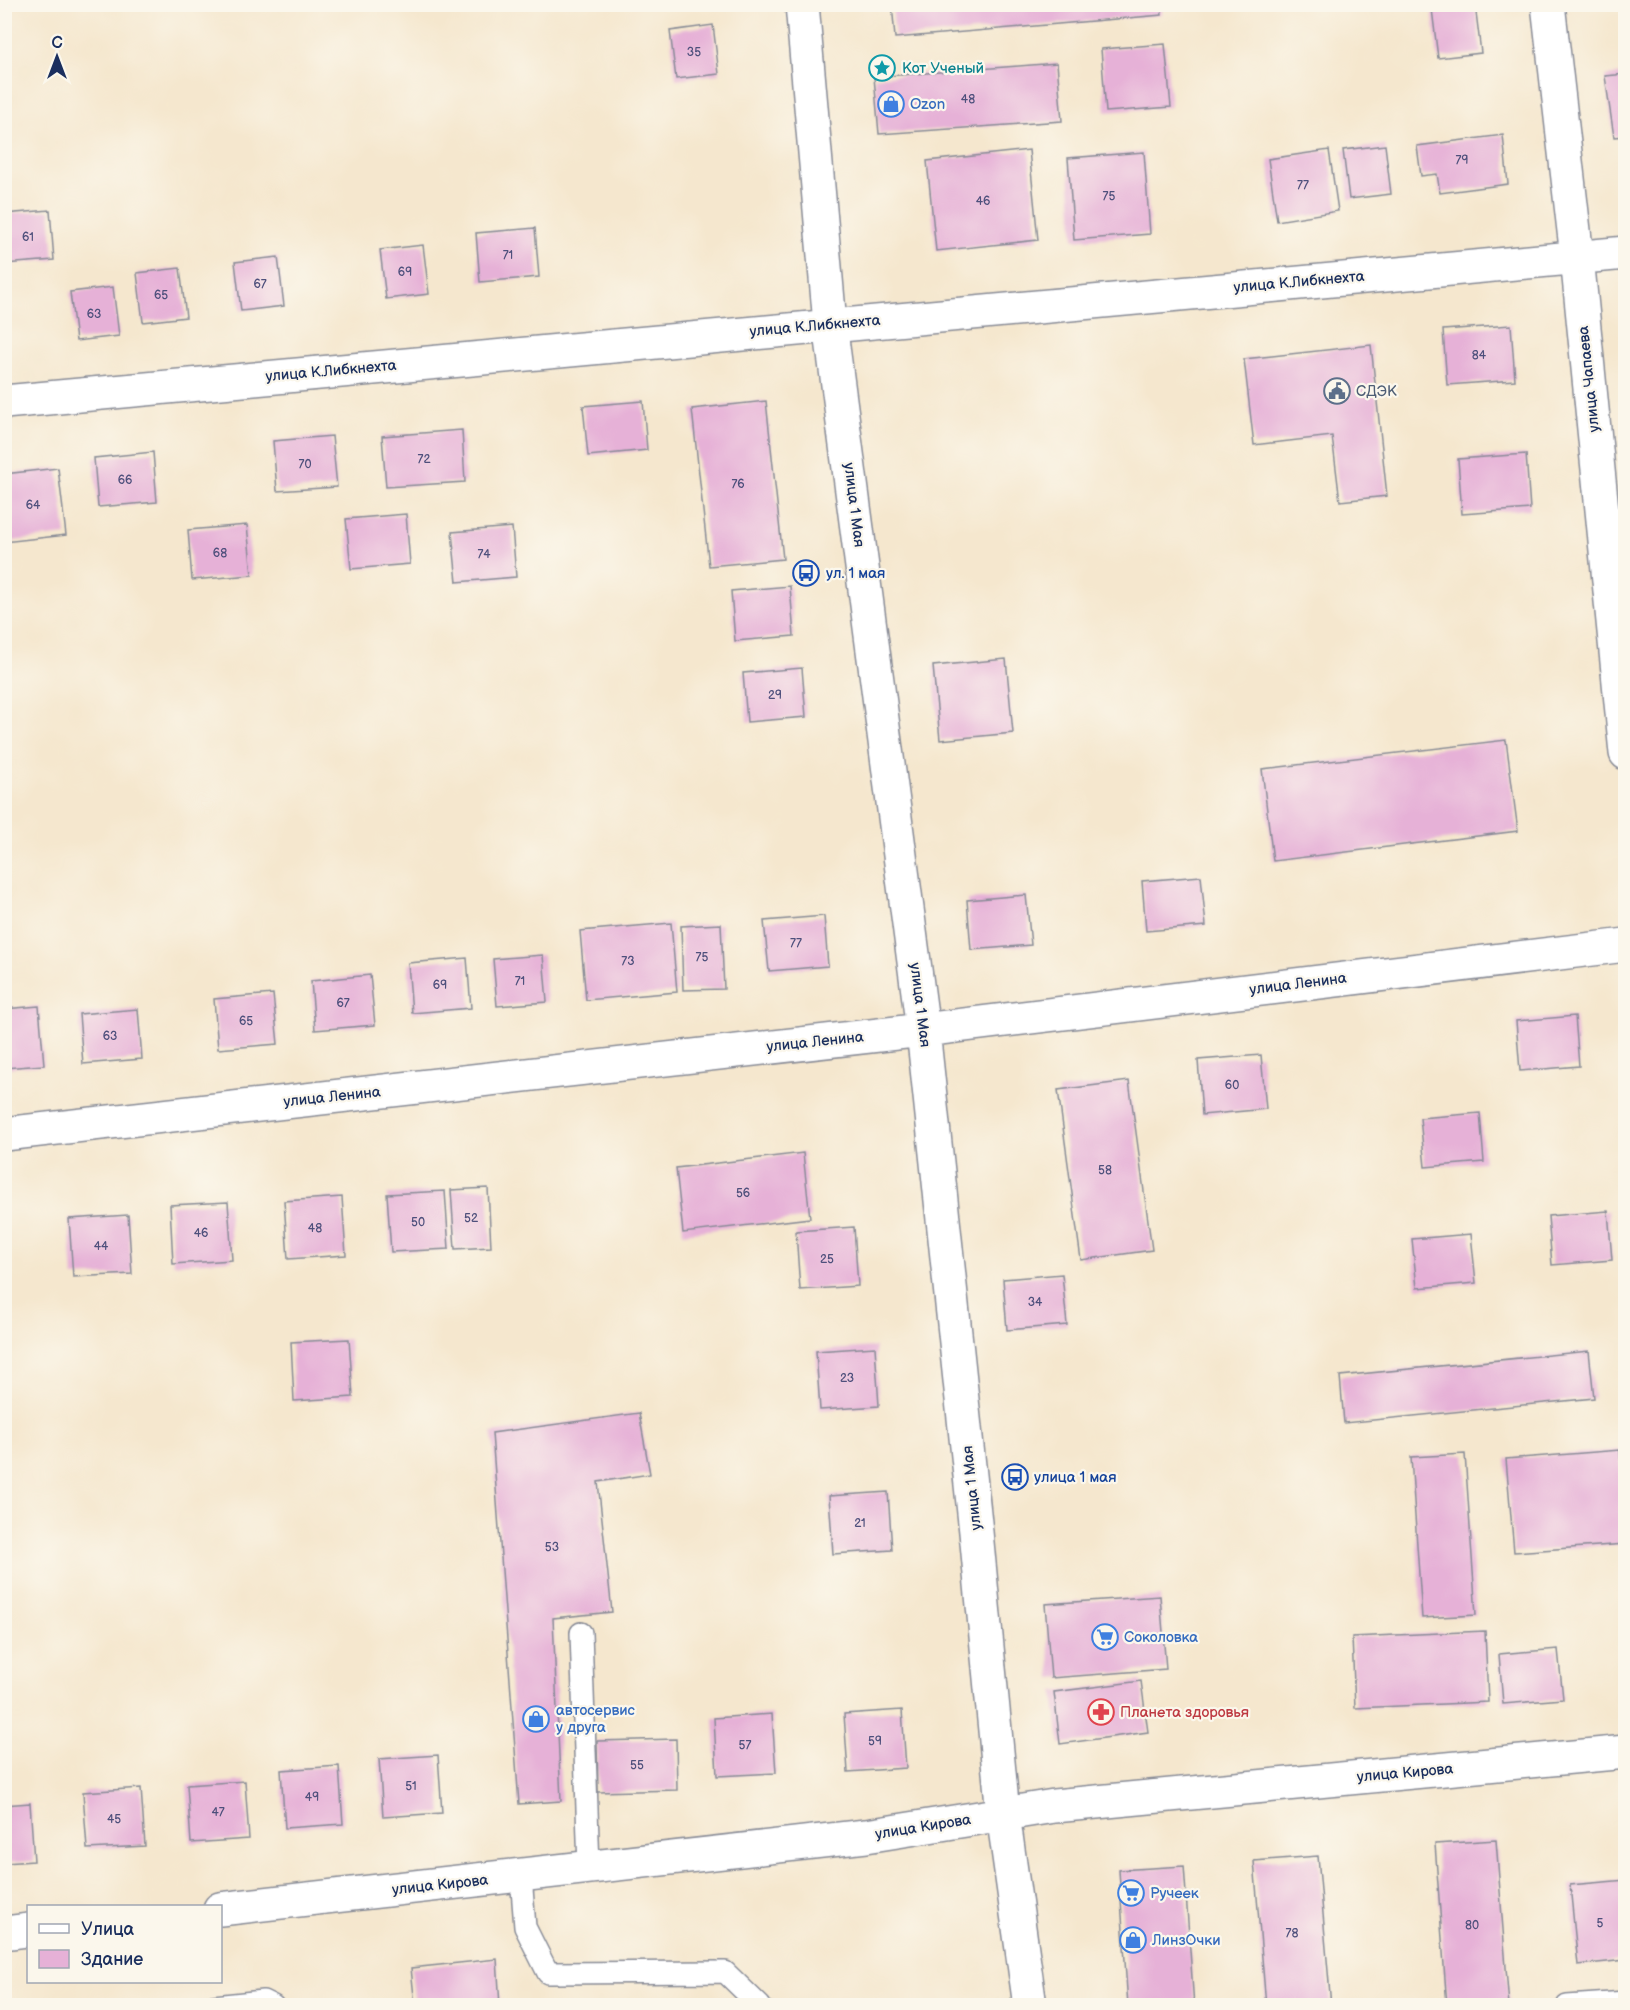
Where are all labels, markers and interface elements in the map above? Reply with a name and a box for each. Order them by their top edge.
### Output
north arrow [27,27,87,87]
text: С [51,34,63,53]
house number: 35 [687,45,701,60]
place icon: Кот Ученый [867,53,897,83]
place label: Кот Ученый [902,59,984,78]
shop icon: Ozon [876,89,906,119]
house number: 48 [961,92,975,107]
place label: Ozon [910,95,945,114]
house number: 79 [1456,153,1468,168]
house number: 77 [1297,178,1309,193]
house number: 75 [1103,189,1116,204]
house number: 46 [976,194,990,209]
house number: 61 [22,230,34,245]
house number: 71 [503,248,513,263]
house number: 69 [398,265,412,280]
street label: улица К.Либкнехта [1233,267,1365,297]
house number: 67 [253,277,267,292]
house number: 65 [154,288,168,303]
house number: 63 [87,307,101,322]
street label: улица К.Либкнехта [749,311,881,341]
street label: улица Чапаева [1574,325,1604,433]
house number: 84 [1472,348,1487,363]
street label: улица К.Либкнехта [265,356,397,386]
public building icon: СДЭК [1322,376,1352,406]
place label: СДЭК [1356,382,1397,401]
house number: 72 [418,452,430,467]
house number: 70 [299,457,311,472]
street label: улица 1 Мая [839,462,869,548]
house number: 66 [118,473,132,488]
house number: 76 [731,477,745,492]
house number: 64 [26,498,41,513]
house number: 68 [213,546,227,561]
house number: 74 [477,547,491,562]
bus stop icon: ул. 1 мая [791,558,821,588]
place label: ул. 1 мая [826,564,885,583]
house number: 29 [768,688,782,703]
house number: 77 [790,936,802,951]
house number: 75 [696,950,709,965]
house number: 73 [621,954,635,969]
street label: улица 1 Мая [905,962,935,1048]
street label: улица Ленина [1248,969,1348,999]
house number: 71 [515,974,525,989]
house number: 69 [433,978,447,993]
house number: 67 [336,996,350,1011]
house number: 65 [239,1014,253,1029]
street label: улица Ленина [765,1027,865,1057]
house number: 63 [103,1029,117,1044]
house number: 60 [1225,1078,1239,1093]
street label: улица Ленина [282,1082,382,1112]
house number: 58 [1098,1163,1112,1178]
house number: 56 [736,1186,750,1201]
house number: 52 [464,1211,478,1226]
house number: 50 [411,1215,425,1230]
house number: 48 [308,1221,322,1236]
house number: 46 [194,1226,208,1241]
house number: 44 [94,1239,109,1254]
house number: 25 [820,1252,834,1267]
house number: 34 [1028,1295,1043,1310]
house number: 23 [840,1371,854,1386]
street label: улица 1 Мая [958,1445,986,1531]
bus stop icon: улица 1 мая [1000,1462,1030,1492]
place label: улица 1 мая [1034,1468,1117,1487]
house number: 21 [854,1516,866,1531]
house number: 53 [545,1540,559,1555]
supermarket icon: Соколовка [1090,1622,1120,1652]
place label: Соколовка [1124,1628,1198,1647]
pharmacy icon: Планета здоровья [1086,1697,1116,1727]
place label: автосервис у друга [556,1701,636,1737]
place label: Планета здоровья [1120,1703,1249,1722]
shop icon: автосервис у друга [521,1704,551,1734]
house number: 59 [868,1734,882,1749]
house number: 57 [739,1738,751,1753]
house number: 55 [630,1758,644,1773]
street label: улица Кирова [1356,1759,1454,1787]
house number: 51 [405,1779,417,1794]
house number: 49 [305,1790,319,1805]
house number: 47 [211,1805,225,1820]
street label: улица Кирова [874,1810,972,1844]
house number: 45 [107,1812,121,1827]
street label: улица Кирова [391,1870,489,1899]
supermarket icon: Ручеек [1116,1878,1146,1908]
place label: Ручеек [1150,1884,1199,1903]
legend [27,1905,222,1983]
house number: 5 [1597,1916,1604,1931]
house number: 80 [1465,1918,1479,1933]
text: Улица [81,1919,135,1940]
shop icon: ЛинзОчки [1118,1925,1148,1955]
house number: 78 [1286,1926,1298,1941]
place label: ЛинзОчки [1151,1931,1221,1950]
text: Здание [81,1949,143,1970]

